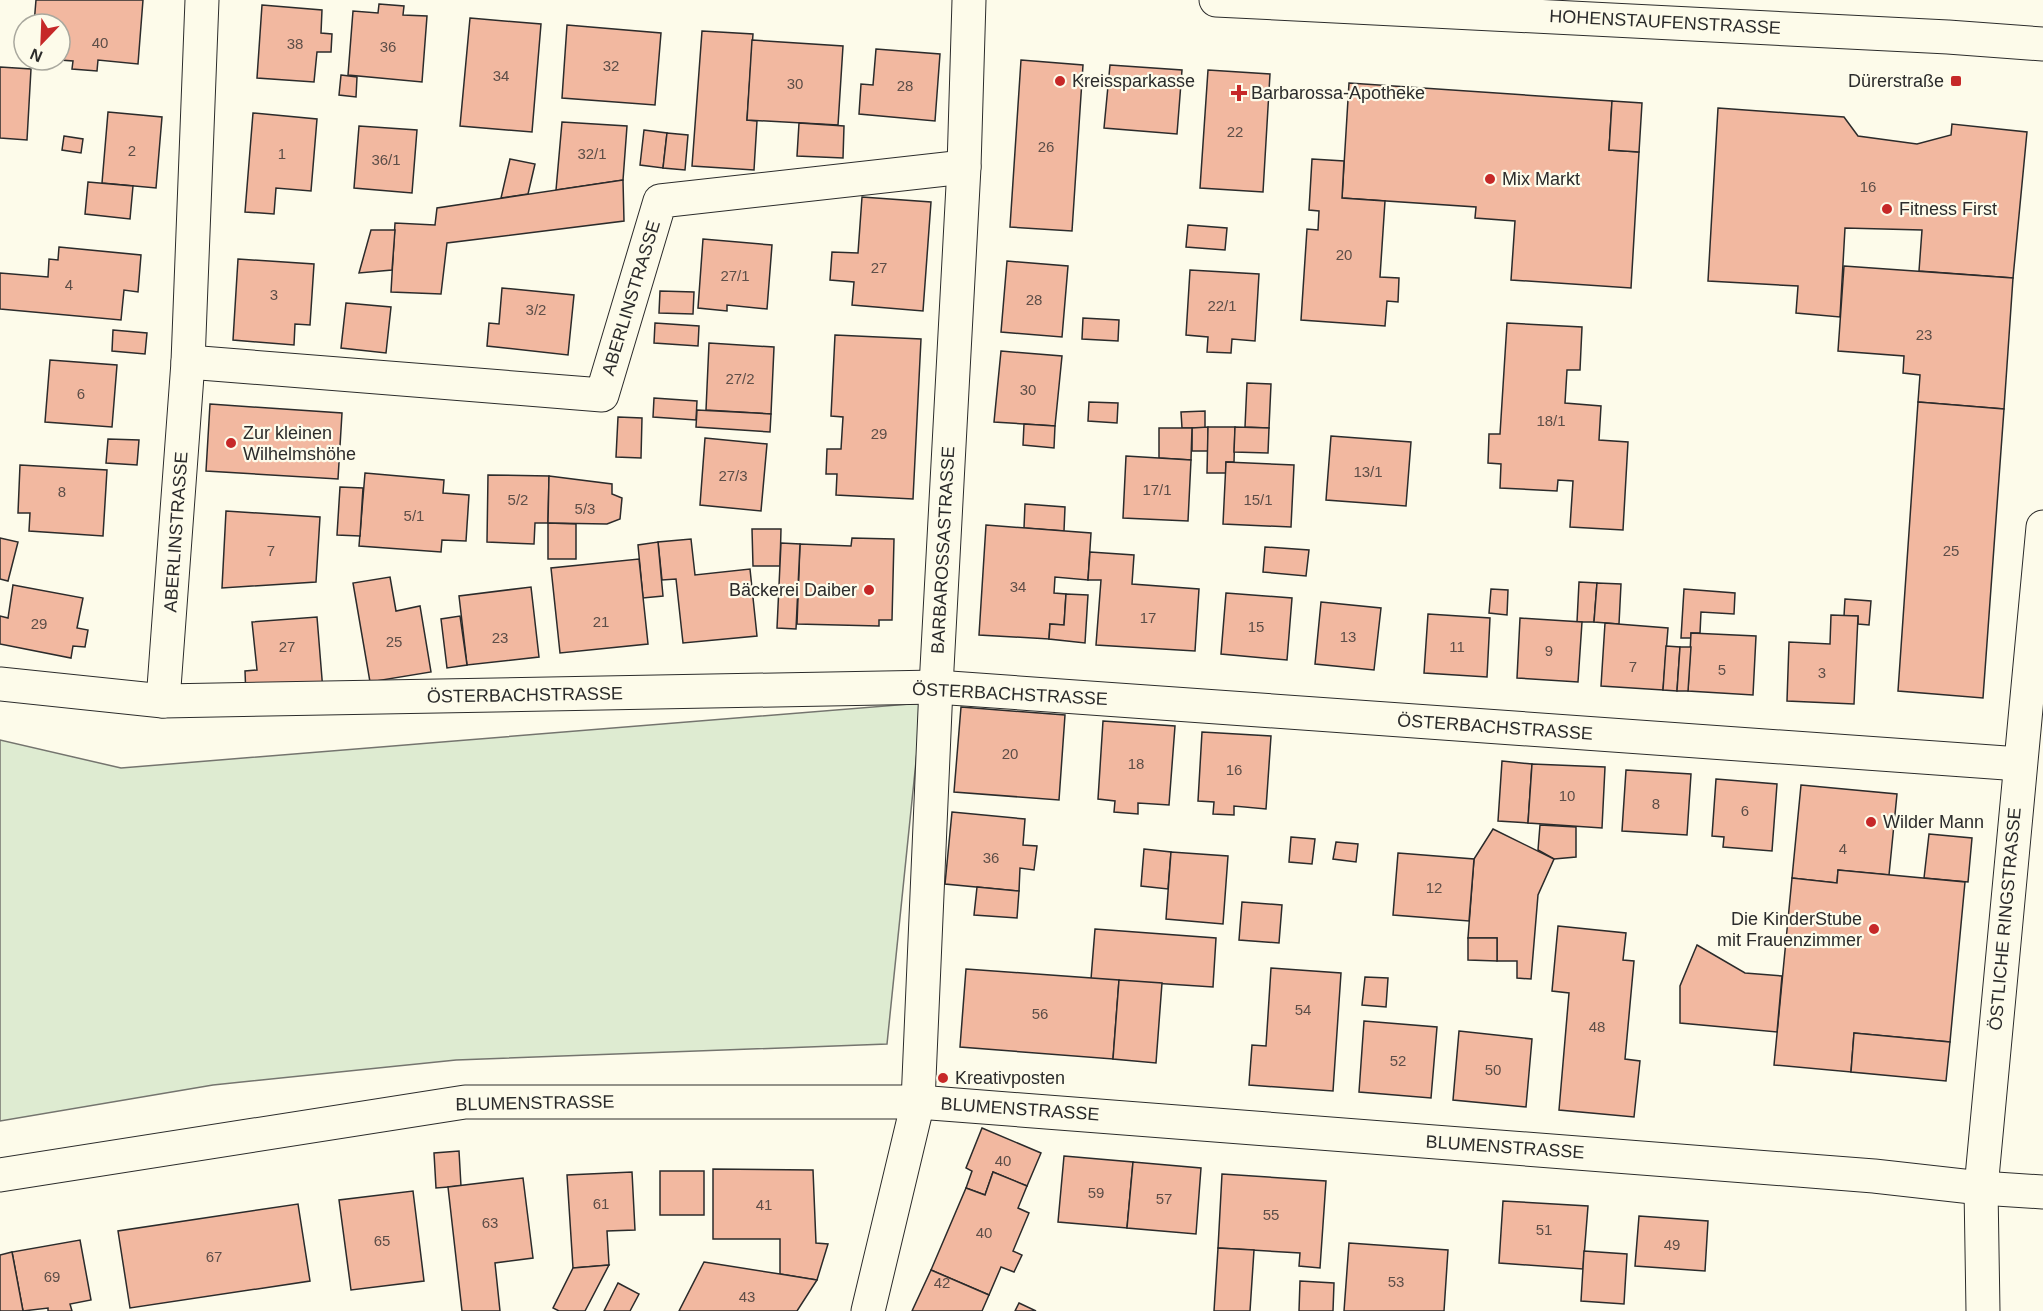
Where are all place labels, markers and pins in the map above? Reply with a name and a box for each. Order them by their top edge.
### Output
place label: Kreissparkasse [1072,71,1195,91]
place label: Dürerstraße [1848,71,1944,91]
marker: Kreissparkasse [1053,74,1067,88]
marker: Dürerstraße [1949,74,1963,88]
place label: Barbarossa-Apotheke [1251,83,1425,103]
marker: Barbarossa-Apotheke [1232,86,1246,100]
place label: Mix Markt [1502,169,1580,189]
marker: Mix Markt [1483,172,1497,186]
place label: Fitness First [1899,199,1997,219]
marker: Fitness First [1880,202,1894,216]
place label: Zur kleinen Wilhelmshöhe [243,423,356,464]
marker: Zur kleinen Wilhelmshöhe [224,436,238,450]
place label: Bäckerei Daiber [729,580,857,600]
marker: Bäckerei Daiber [862,583,876,597]
place label: Wilder Mann [1883,812,1984,832]
marker: Wilder Mann [1864,815,1878,829]
place label: Die KinderStube mit Frauenzimmer [1717,909,1862,950]
marker: Die KinderStube mit Frauenzimmer [1867,922,1881,936]
place label: Kreativposten [955,1068,1065,1088]
marker: Kreativposten [936,1071,950,1085]

